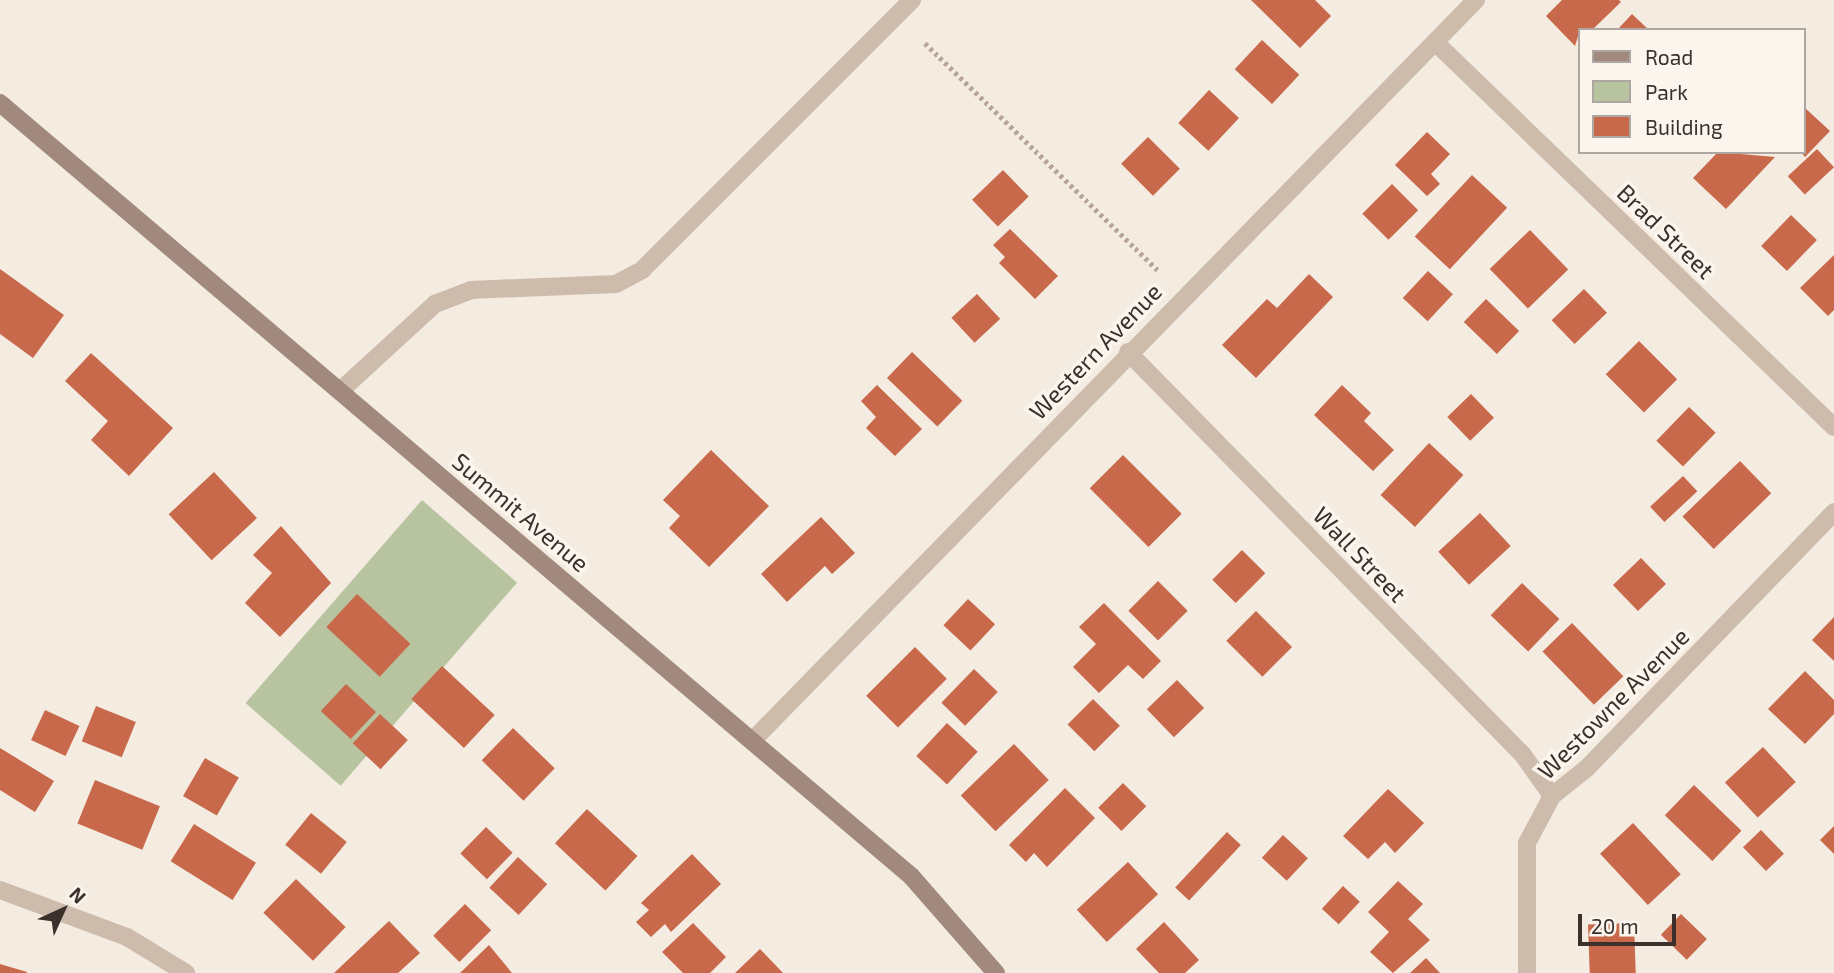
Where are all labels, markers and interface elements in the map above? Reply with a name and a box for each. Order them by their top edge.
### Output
legend [1578,28,1806,154]
text: Road [1645,44,1693,69]
text: Park [1645,79,1688,104]
text: Building [1645,114,1723,139]
street label: Brad Street [1612,178,1720,284]
street label: Western Avenue [1023,277,1167,425]
street label: Summit Avenue [447,446,595,578]
street label: Wall Street [1307,500,1413,608]
street label: Westowne Avenue [1531,621,1695,785]
north arrow [28,875,98,945]
text: N [65,882,91,908]
scale bar [1582,900,1680,944]
text: 20 m [1591,913,1639,938]

